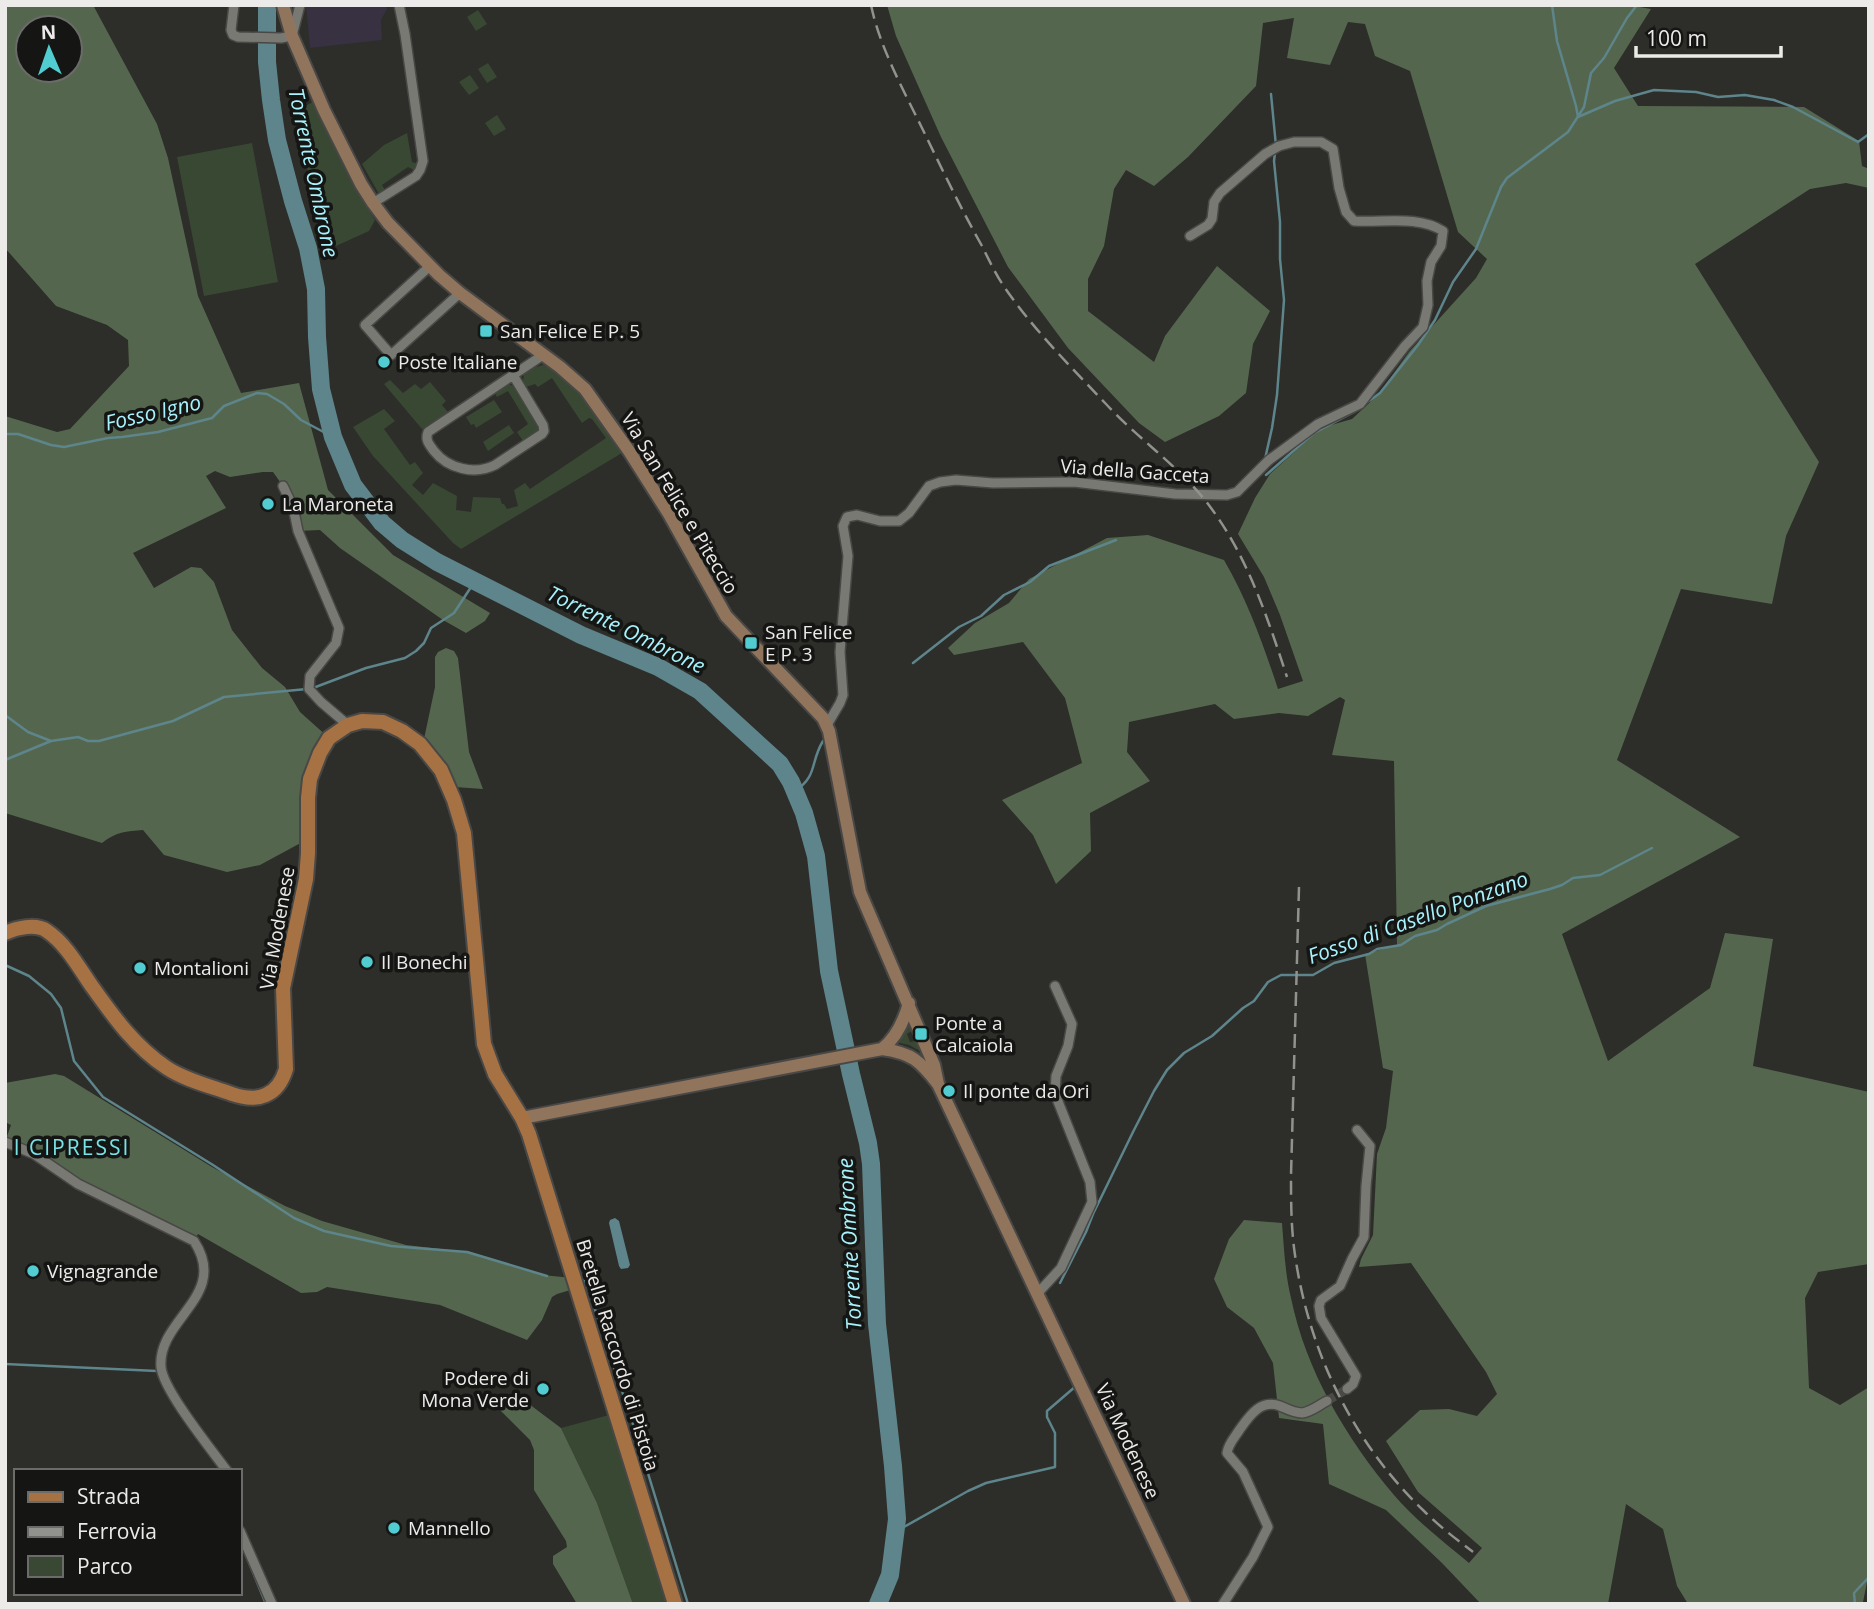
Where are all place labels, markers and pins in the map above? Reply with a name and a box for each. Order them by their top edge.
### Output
place label: San Felice E P. 5 [500,318,640,344]
marker: San Felice E P. 5 [478,323,494,339]
place label: Poste Italiane [398,349,517,375]
marker: Poste Italiane [376,354,392,370]
place label: La Maroneta [282,491,394,517]
marker: La Maroneta [260,496,276,512]
place label: San Felice E P. 3 [765,619,852,667]
marker: San Felice E P. 3 [743,635,759,651]
place label: Il Bonechi [381,949,468,975]
marker: Il Bonechi [359,954,375,970]
place label: Montalioni [154,955,249,981]
marker: Montalioni [132,960,148,976]
place label: Ponte a Calcaiola [935,1010,1014,1058]
marker: Ponte a Calcaiola [913,1026,929,1042]
place label: Il ponte da Ori [963,1078,1090,1104]
marker: Il ponte da Ori [941,1083,957,1099]
place label: Vignagrande [47,1258,158,1284]
marker: Vignagrande [25,1263,41,1279]
place label: Podere di Mona Verde [421,1365,529,1413]
marker: Podere di Mona Verde [535,1381,551,1397]
place label: Mannello [408,1515,491,1541]
marker: Mannello [386,1520,402,1536]

